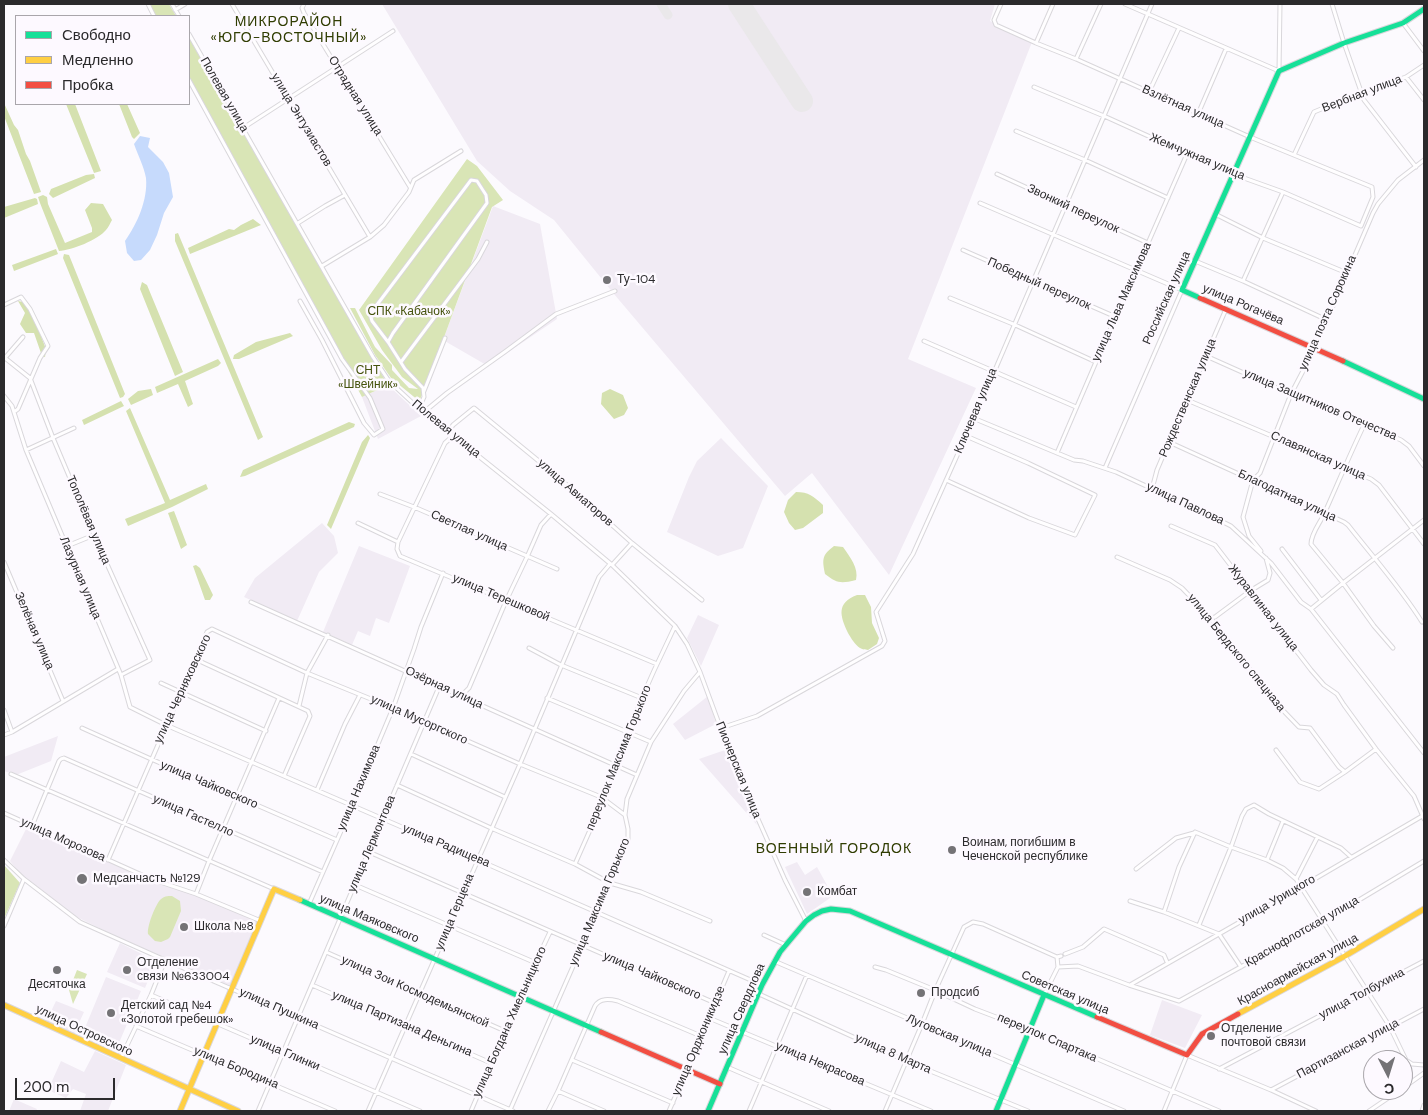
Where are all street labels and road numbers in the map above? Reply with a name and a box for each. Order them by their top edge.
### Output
street label: Отрадная улица [325,54,385,138]
street label: Полевая улица [197,55,251,135]
street label: улица Энтузиастов [267,71,335,169]
street label: Вербная улица [1320,72,1404,116]
street label: Взлётная улица [1140,82,1226,132]
street label: Жемчужная улица [1147,130,1247,184]
street label: Звонкий переулок [1025,181,1121,237]
street label: улица Льва Максимова [1089,240,1155,364]
street label: Российская улица [1140,249,1194,347]
street label: улица поэта Сорокина [1296,253,1360,373]
street label: Победный переулок [985,255,1093,313]
street label: улица Рогачёва [1200,281,1286,329]
street label: Рождественская улица [1156,336,1220,460]
street label: Ключевая улица [952,366,1000,456]
street label: улица Защитников Отечества [1241,366,1399,444]
street label: Полевая улица [409,397,483,461]
street label: Славянская улица [1268,429,1368,483]
street label: улица Авиаторов [534,456,616,530]
street label: Благодатная улица [1236,467,1338,525]
street label: Тополёвая улица [63,473,113,567]
street label: улица Павлова [1144,480,1226,528]
street label: Светлая улица [428,508,510,554]
street label: Лазурная улица [56,535,104,621]
street label: Журавлиная улица [1225,562,1301,654]
street label: улица Терешковой [450,571,552,625]
street label: Зелёная улица [11,590,57,672]
street label: улица Бердского спецназа [1184,591,1288,715]
street label: улица Черняховского [151,632,215,746]
street label: Озёрная улица [403,664,485,712]
street label: переулок Максима Горького [583,683,655,833]
street label: улица Мусоргского [368,692,470,748]
street label: Пионерская улица [712,720,764,820]
street label: улица Нахимова [334,743,384,833]
street label: улица Чайковского [158,758,260,812]
street label: улица Гастелло [150,792,236,840]
street label: улица Лермонтова [345,793,399,895]
street label: улица Морозова [18,815,108,865]
street label: улица Радищева [400,821,492,871]
street label: улица Максима Горького [567,836,633,968]
street label: улица Герцена [432,871,478,953]
street label: улица Урицкого [1236,872,1318,928]
street label: улица Маяковского [317,892,421,946]
street label: Краснофлотская улица [1243,894,1361,970]
street label: Красноармейская улица [1235,931,1361,1009]
street label: улица Богдана Хмельницкого [470,944,550,1100]
street label: улица Чайковского [601,949,703,1003]
street label: улица Зои Космодемьянской [339,953,491,1031]
street label: улица Свердлова [716,961,768,1057]
street label: улица Толбухина [1317,965,1407,1023]
street label: Советская улица [1019,968,1111,1018]
street label: улица Орджоникидзе [669,984,729,1098]
street label: улица Пушкина [237,985,321,1033]
street label: улица Партизана Деньгина [330,988,474,1060]
street label: улица Островского [33,1002,135,1060]
street label: переулок Спартака [995,1010,1099,1066]
street label: Луговская улица [904,1011,994,1061]
street label: Партизанская улица [1294,1016,1402,1082]
street label: улица 8 Марта [853,1031,933,1077]
street label: улица Глинки [248,1032,322,1074]
street label: улица Некрасова [773,1039,867,1089]
street label: улица Бородина [191,1044,281,1092]

